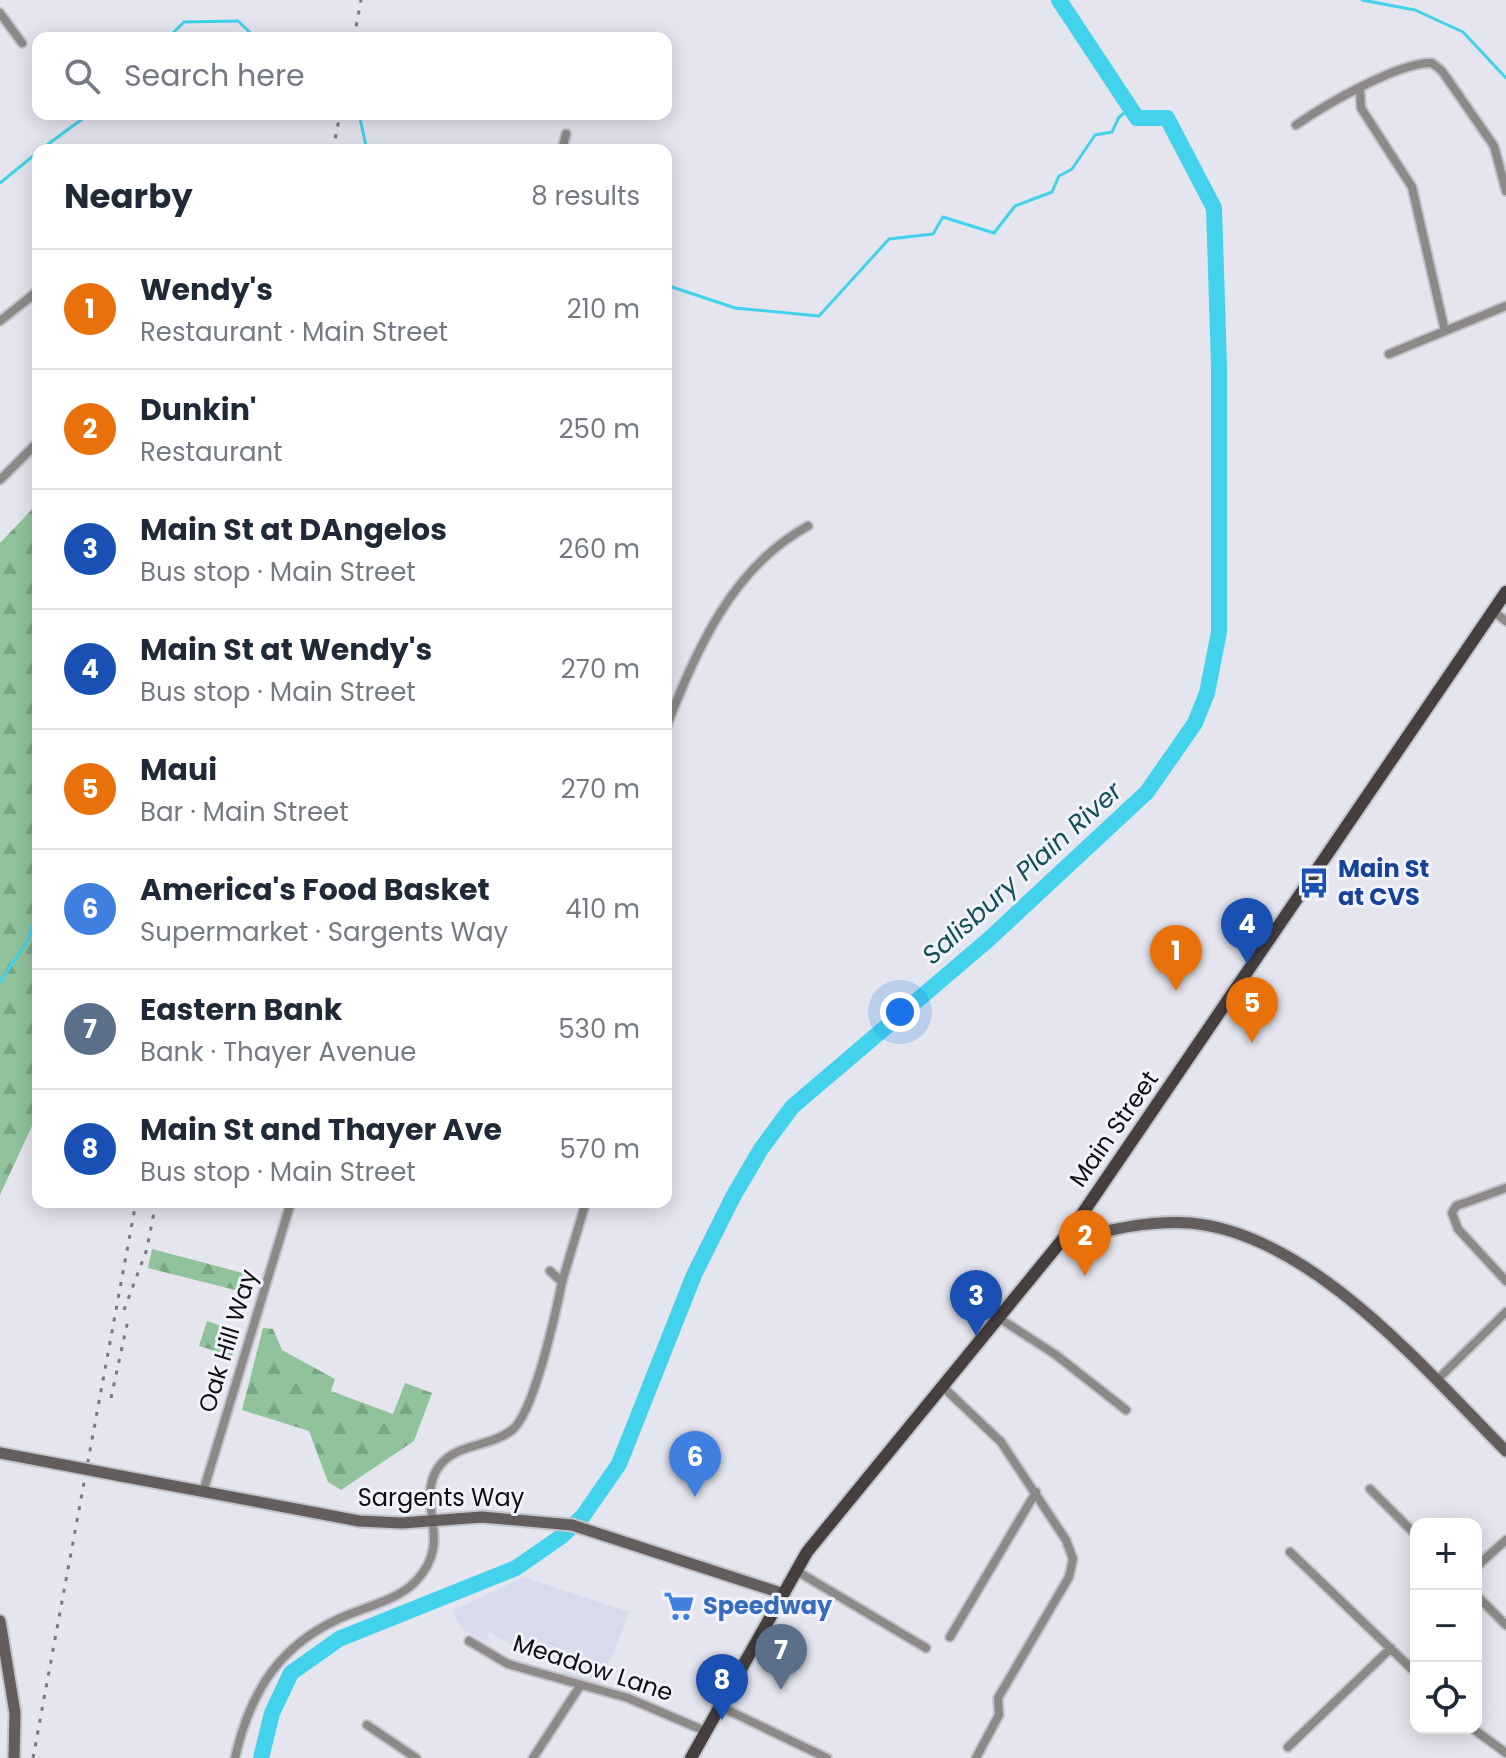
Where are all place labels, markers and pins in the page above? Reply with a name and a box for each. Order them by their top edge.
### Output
place label: Main St at CVS [1338,852,1429,913]
bus stop icon: Main St at CVS [1297,866,1331,900]
pin: 4 [1221,898,1273,964]
pin: 1 [1150,925,1202,991]
pin: 5 [1226,977,1278,1043]
pin: 2 [1059,1210,1111,1276]
pin: 3 [950,1270,1002,1336]
pin: 6 [669,1431,721,1497]
supermarket icon: Speedway [662,1589,696,1623]
place label: Speedway [703,1589,833,1622]
pin: 7 [755,1624,807,1690]
pin: 8 [696,1654,748,1720]

